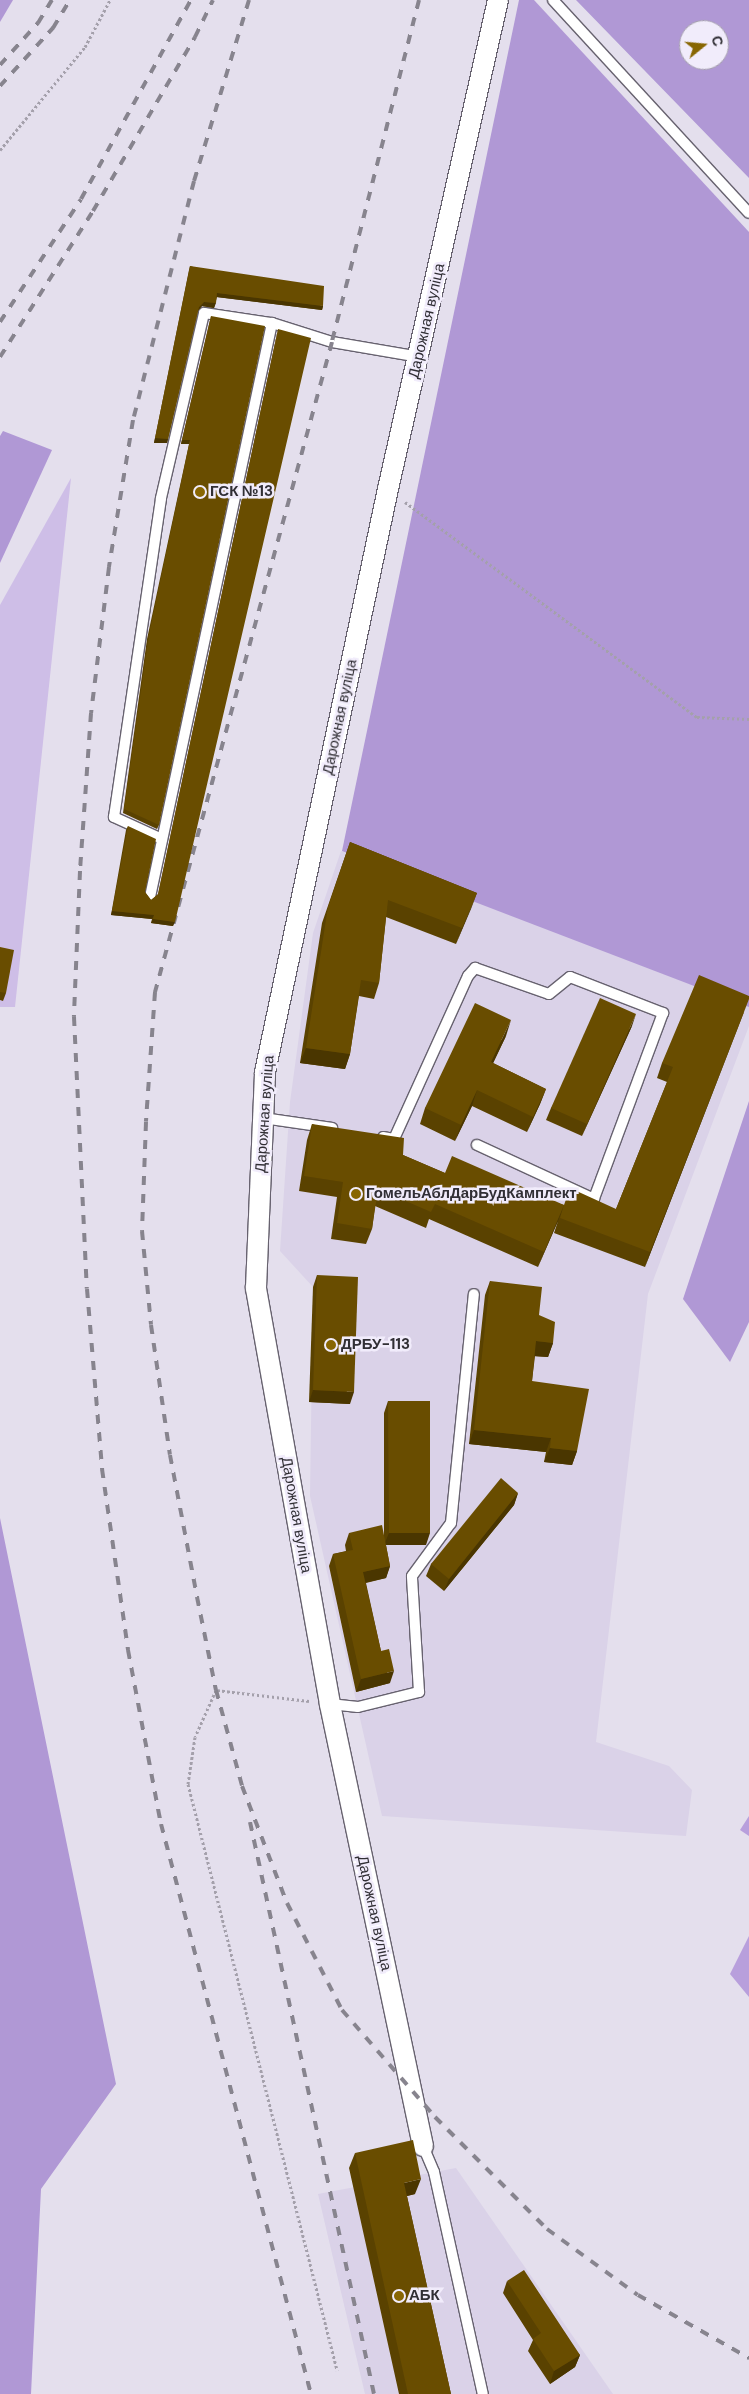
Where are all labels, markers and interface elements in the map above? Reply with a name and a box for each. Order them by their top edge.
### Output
north arrow [679,20,729,70]
text: С [707,33,727,48]
street label: Дарожная вуліца [405,262,449,380]
place label: ГСК №13 [210,483,273,501]
marker: ГСК №13 [194,486,206,498]
street label: Дарожная вуліца [319,658,361,776]
street label: Дарожная вуліца [252,1055,278,1173]
place label: ГомельАблДарБудКамплект [366,1185,577,1203]
marker: ГомельАблДарБудКамплект [350,1188,362,1200]
place label: ДРБУ-113 [341,1336,410,1354]
marker: ДРБУ-113 [325,1339,337,1351]
street label: Дарожная вуліца [277,1456,315,1574]
street label: Дарожная вуліца [353,1854,395,1972]
place label: АБК [409,2287,440,2305]
marker: АБК [393,2290,405,2302]

